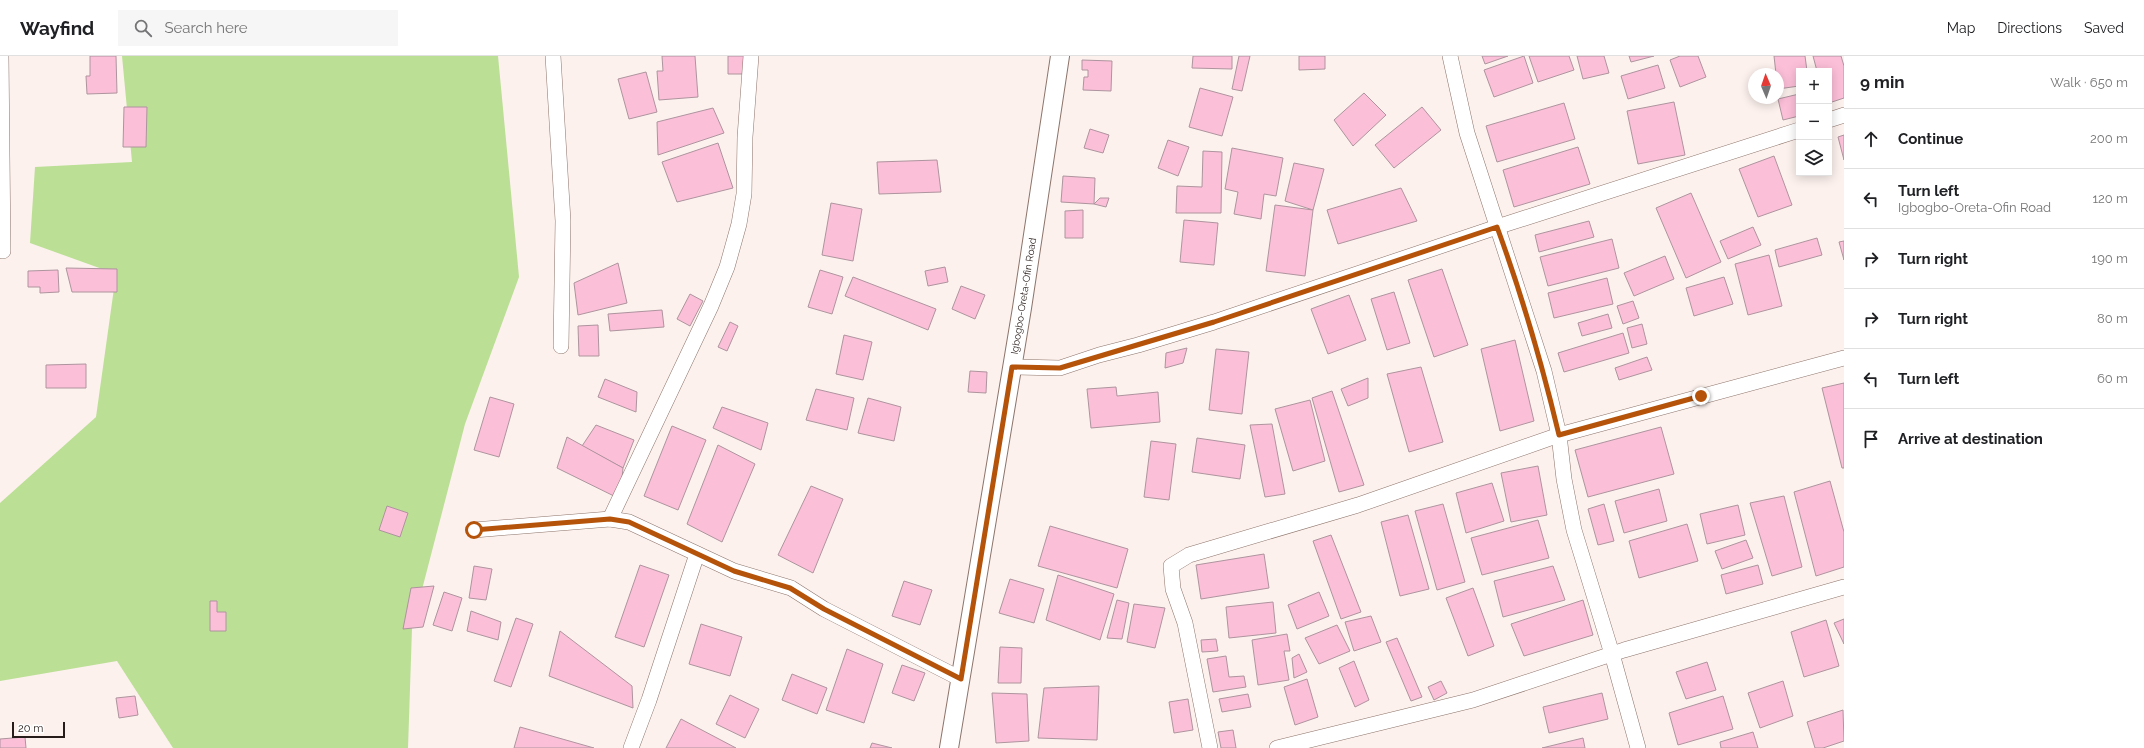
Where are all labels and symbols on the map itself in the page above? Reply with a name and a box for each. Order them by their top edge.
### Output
north arrow [1748,68,1784,104]
street label: Igbogbo-Oreta-Ofin Road [1009,237,1038,355]
route end [1692,387,1710,405]
route start [465,521,483,539]
scale bar [12,720,65,739]

